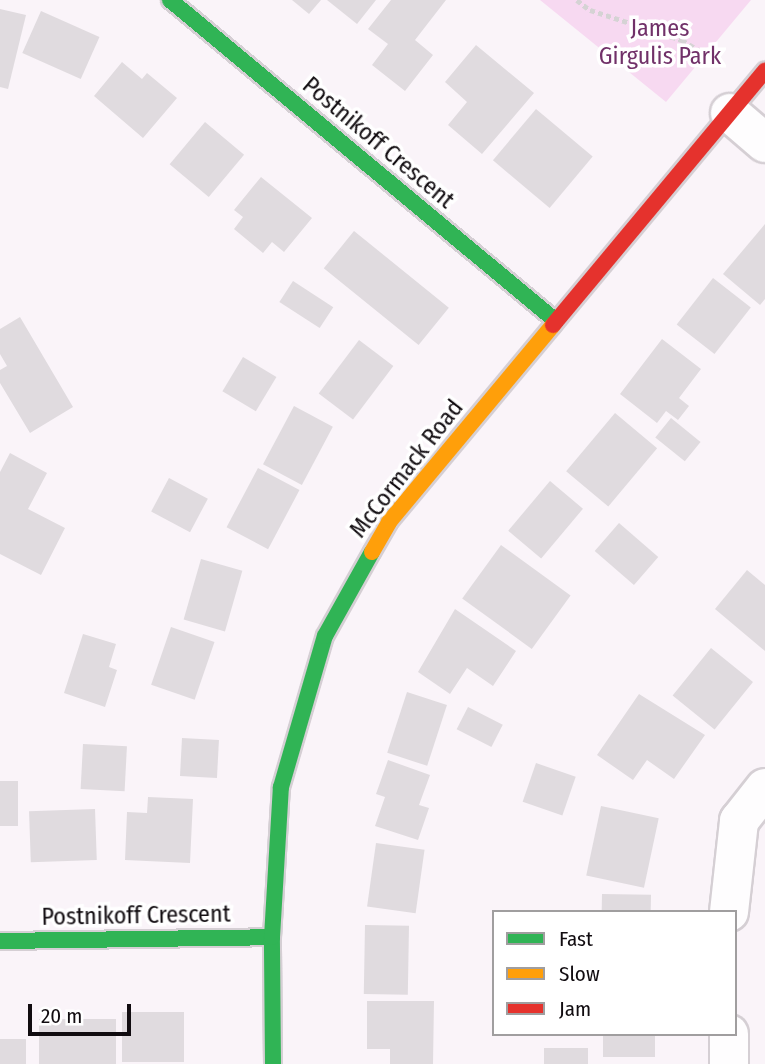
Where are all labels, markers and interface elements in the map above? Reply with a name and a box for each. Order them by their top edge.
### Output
park label: James Girgulis Park [599,15,721,71]
street label: Postnikoff Crescent [296,71,460,215]
street label: McCormack Road [344,394,470,544]
street label: Postnikoff Crescent [41,900,231,932]
legend [492,910,737,1036]
text: Fast [559,926,593,952]
text: Slow [559,961,600,987]
scale bar [32,990,135,1034]
text: Jam [559,996,591,1022]
text: 20 m [41,1003,82,1029]

